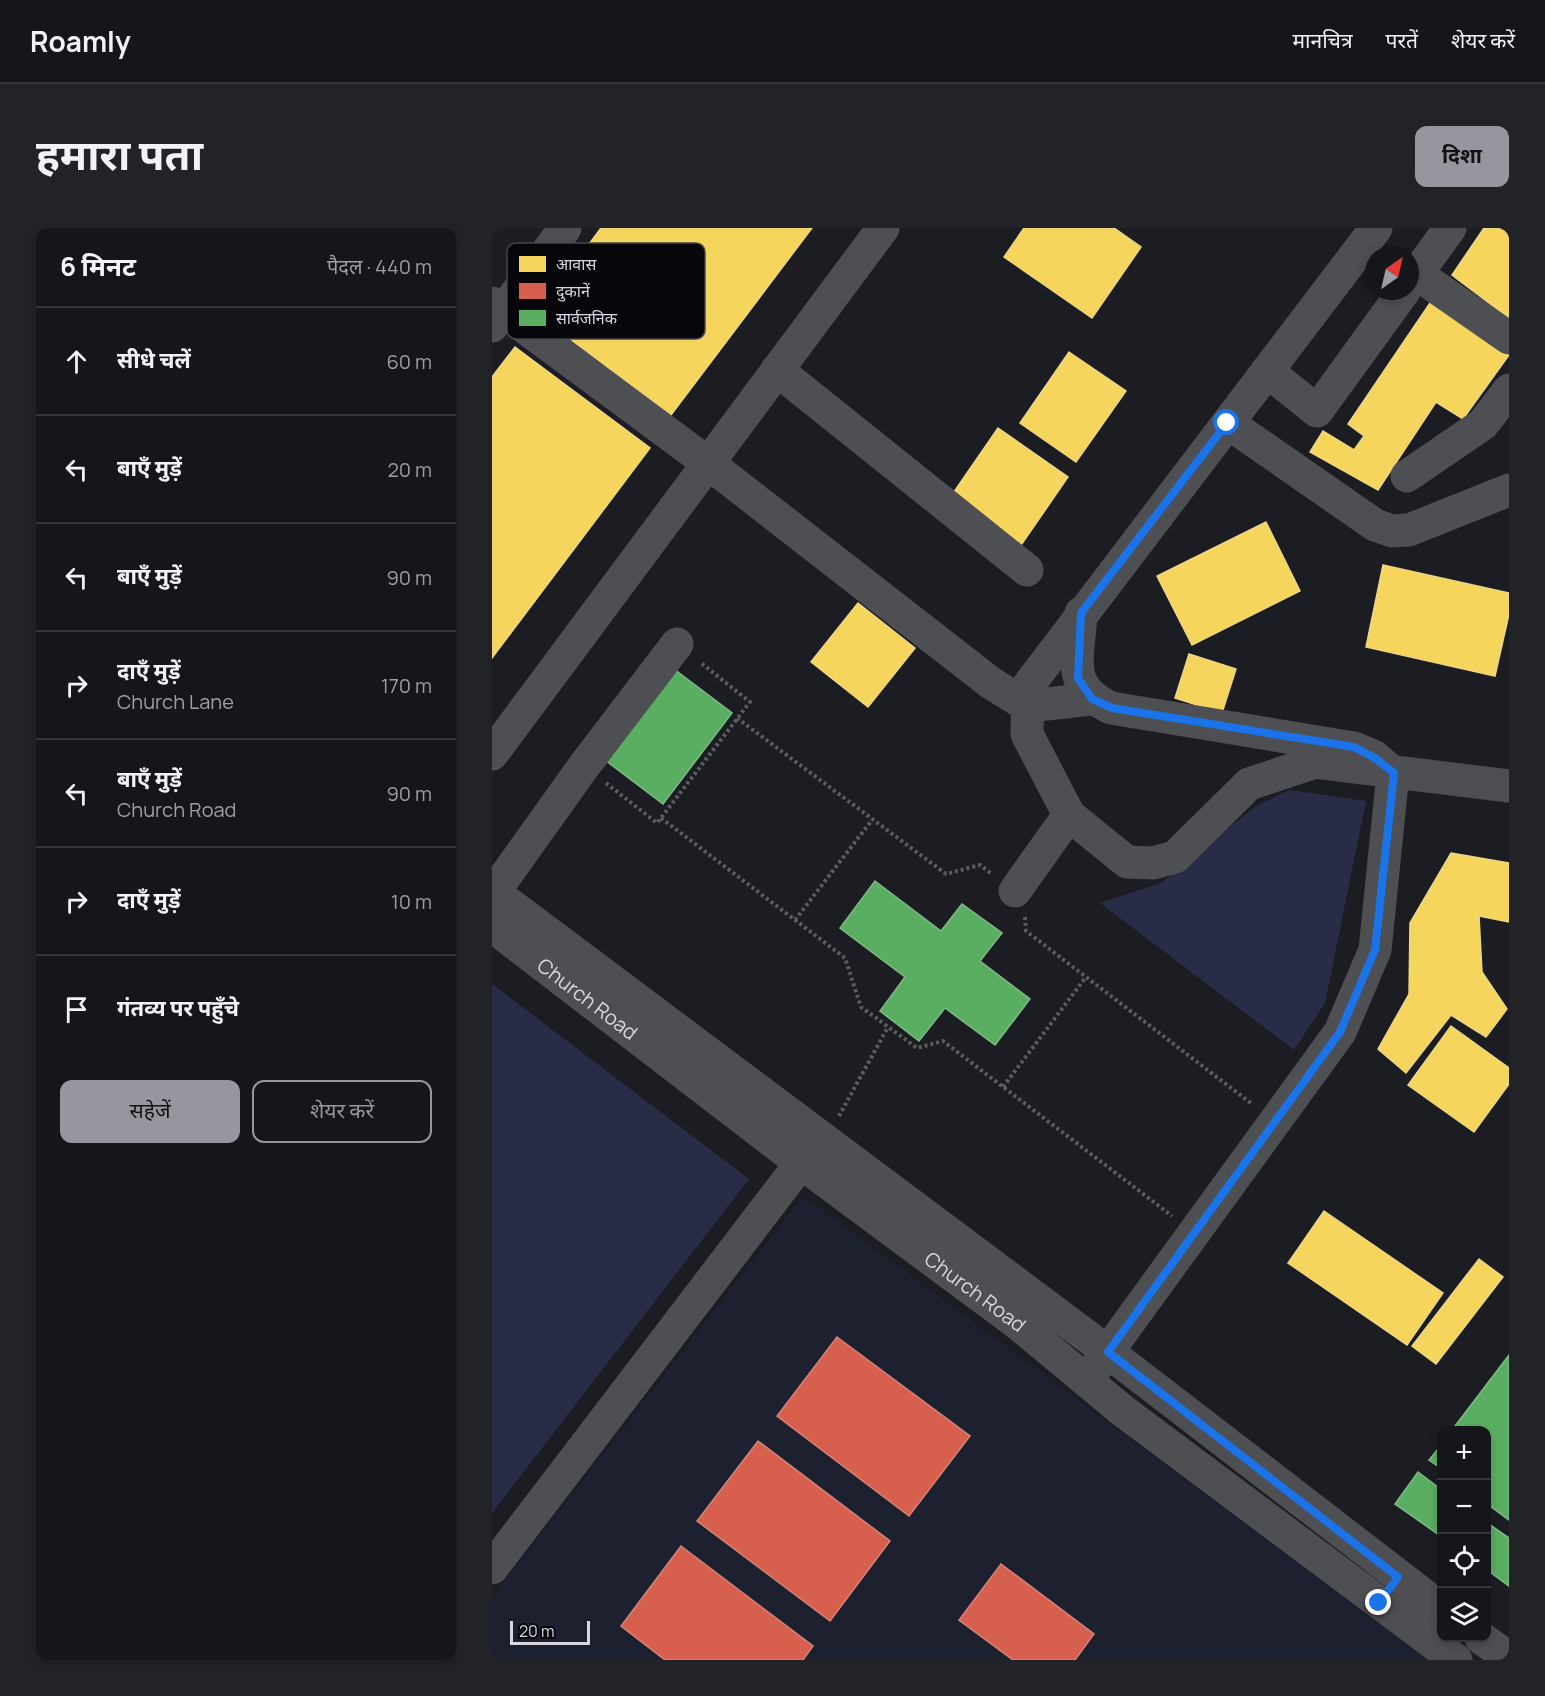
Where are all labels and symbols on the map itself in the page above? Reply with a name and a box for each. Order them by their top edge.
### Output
legend [507,243,705,339]
north arrow [1365,246,1419,300]
text: आवास [556,253,597,275]
text: दुकानें [556,280,591,302]
text: सार्वजनिक [556,307,618,329]
route start [1213,409,1239,435]
street label: Church Road [532,952,643,1046]
street label: Church Road [919,1245,1032,1338]
route end [1365,1589,1391,1615]
scale bar [510,1618,590,1646]

